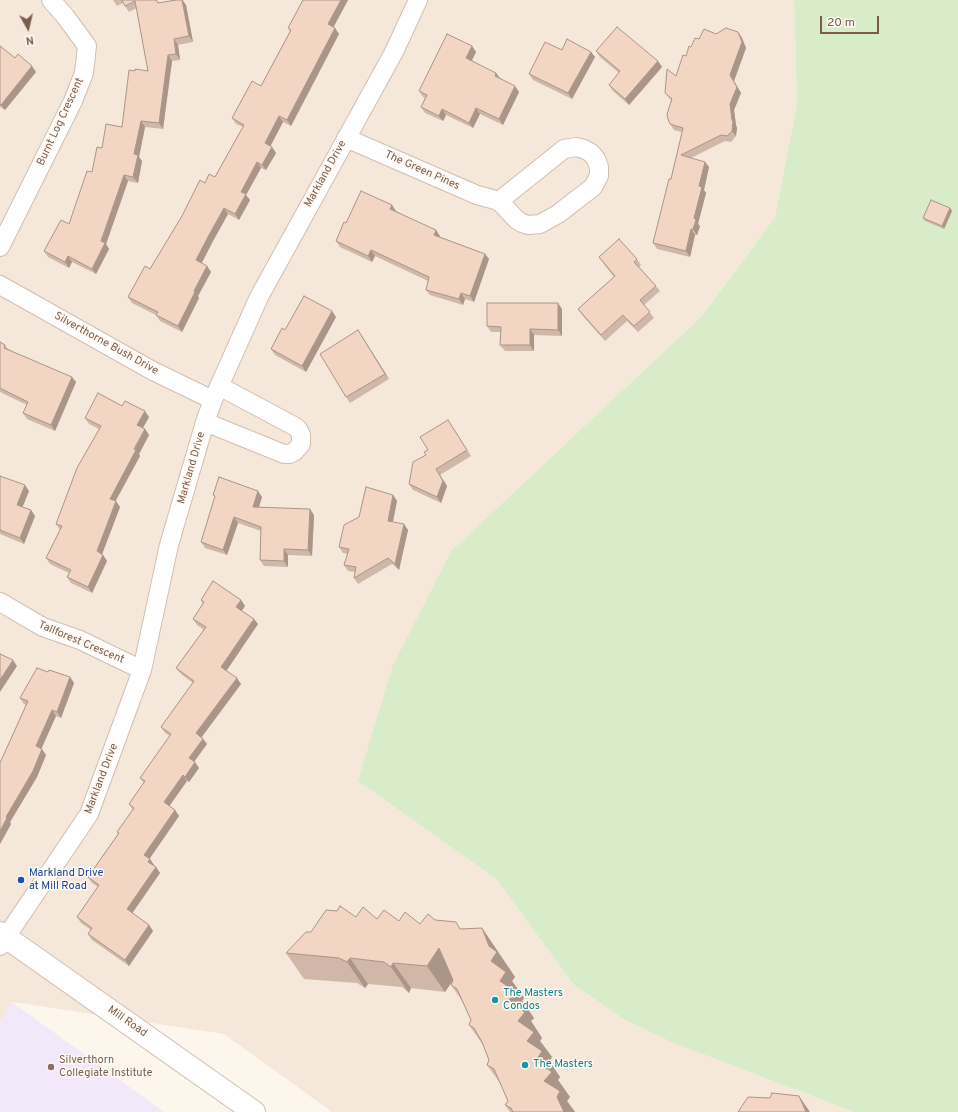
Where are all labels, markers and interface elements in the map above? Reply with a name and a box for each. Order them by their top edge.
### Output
north arrow [8,8,48,48]
scale bar [822,8,881,34]
text: 20 m [827,15,855,31]
text: N [25,32,35,47]
street label: Burnt Log Crescent [35,76,87,168]
street label: Markland Drive [302,138,350,210]
street label: The Green Pines [382,149,462,193]
street label: Silverthorne Bush Drive [52,310,160,378]
street label: Markland Drive [175,430,209,506]
street label: Tallforest Crescent [36,619,126,667]
street label: Markland Drive [82,742,122,816]
place label: Markland Drive at Mill Road [29,867,104,893]
marker: Markland Drive at Mill Road [16,875,26,885]
place label: The Masters Condos [503,987,563,1013]
marker: The Masters Condos [490,995,500,1005]
street label: Mill Road [105,1004,149,1040]
place label: Silverthorn Collegiate Institute [59,1054,152,1080]
place label: The Masters [533,1058,593,1072]
marker: The Masters [520,1060,530,1070]
marker: Silverthorn Collegiate Institute [46,1062,56,1072]

